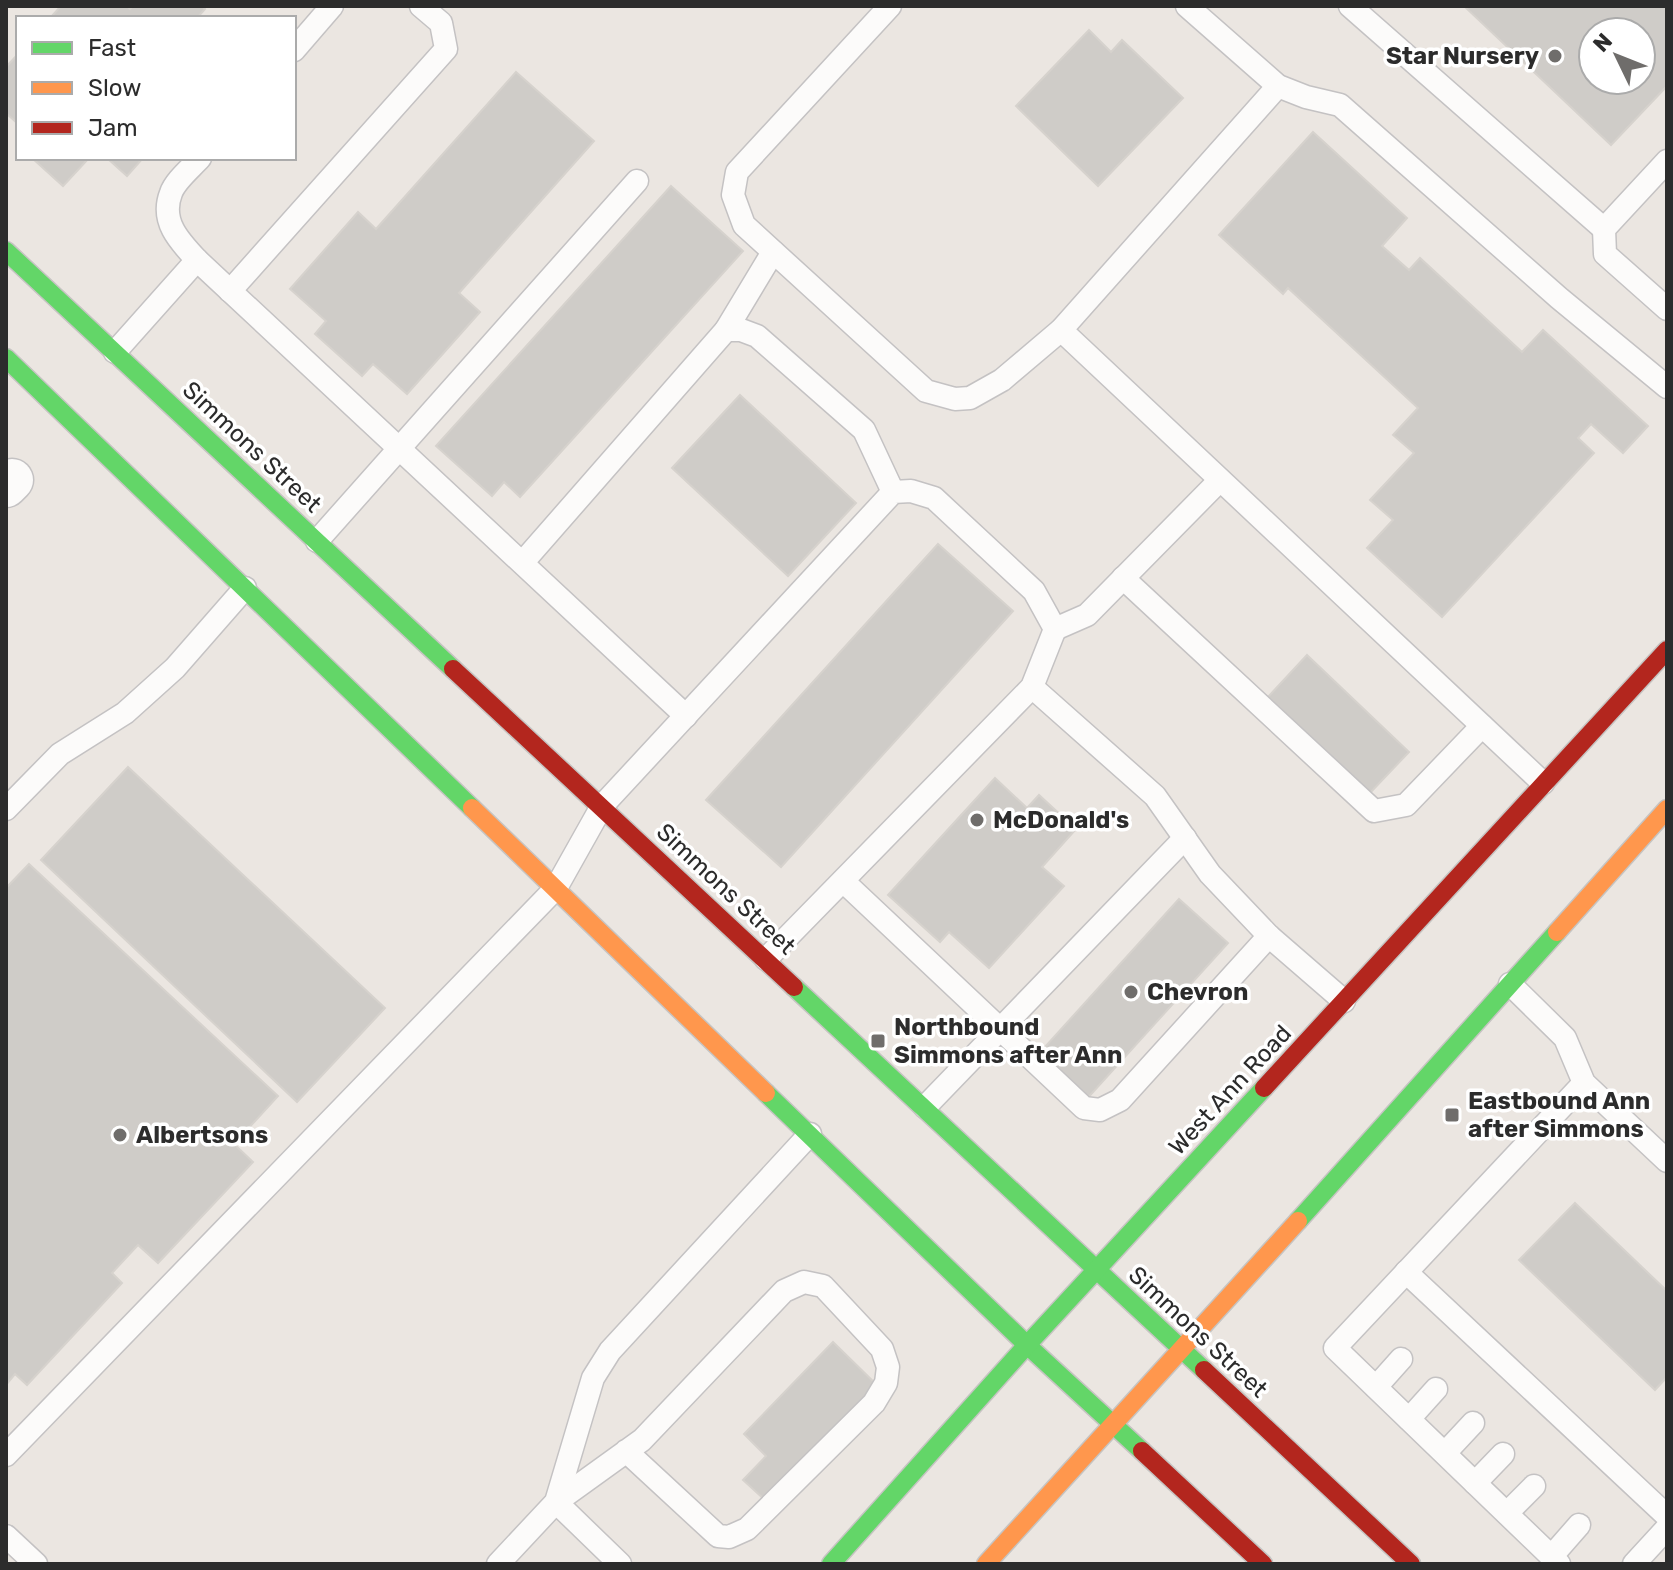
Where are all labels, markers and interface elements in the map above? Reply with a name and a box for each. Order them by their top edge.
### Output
legend [16,16,296,160]
north arrow [1577,16,1657,96]
text: N [1587,28,1618,58]
text: Fast [88,34,136,62]
place label: Star Nursery [1386,42,1539,70]
marker: Star Nursery [1546,47,1564,65]
text: Slow [88,74,141,102]
text: Jam [88,114,138,142]
street label: Simmons Street [177,376,327,518]
place label: McDonald's [993,806,1129,834]
marker: McDonald's [968,811,986,829]
street label: Simmons Street [651,818,801,960]
place label: Chevron [1147,978,1248,1006]
marker: Chevron [1122,983,1140,1001]
place label: Northbound Simmons after Ann [894,1013,1122,1069]
street label: West Ann Road [1163,1019,1297,1161]
marker: Northbound Simmons after Ann [869,1032,887,1050]
place label: Eastbound Ann after Simmons [1468,1087,1650,1143]
marker: Eastbound Ann after Simmons [1443,1106,1461,1124]
place label: Albertsons [136,1121,268,1149]
marker: Albertsons [111,1126,129,1144]
street label: Simmons Street [1123,1261,1273,1403]

